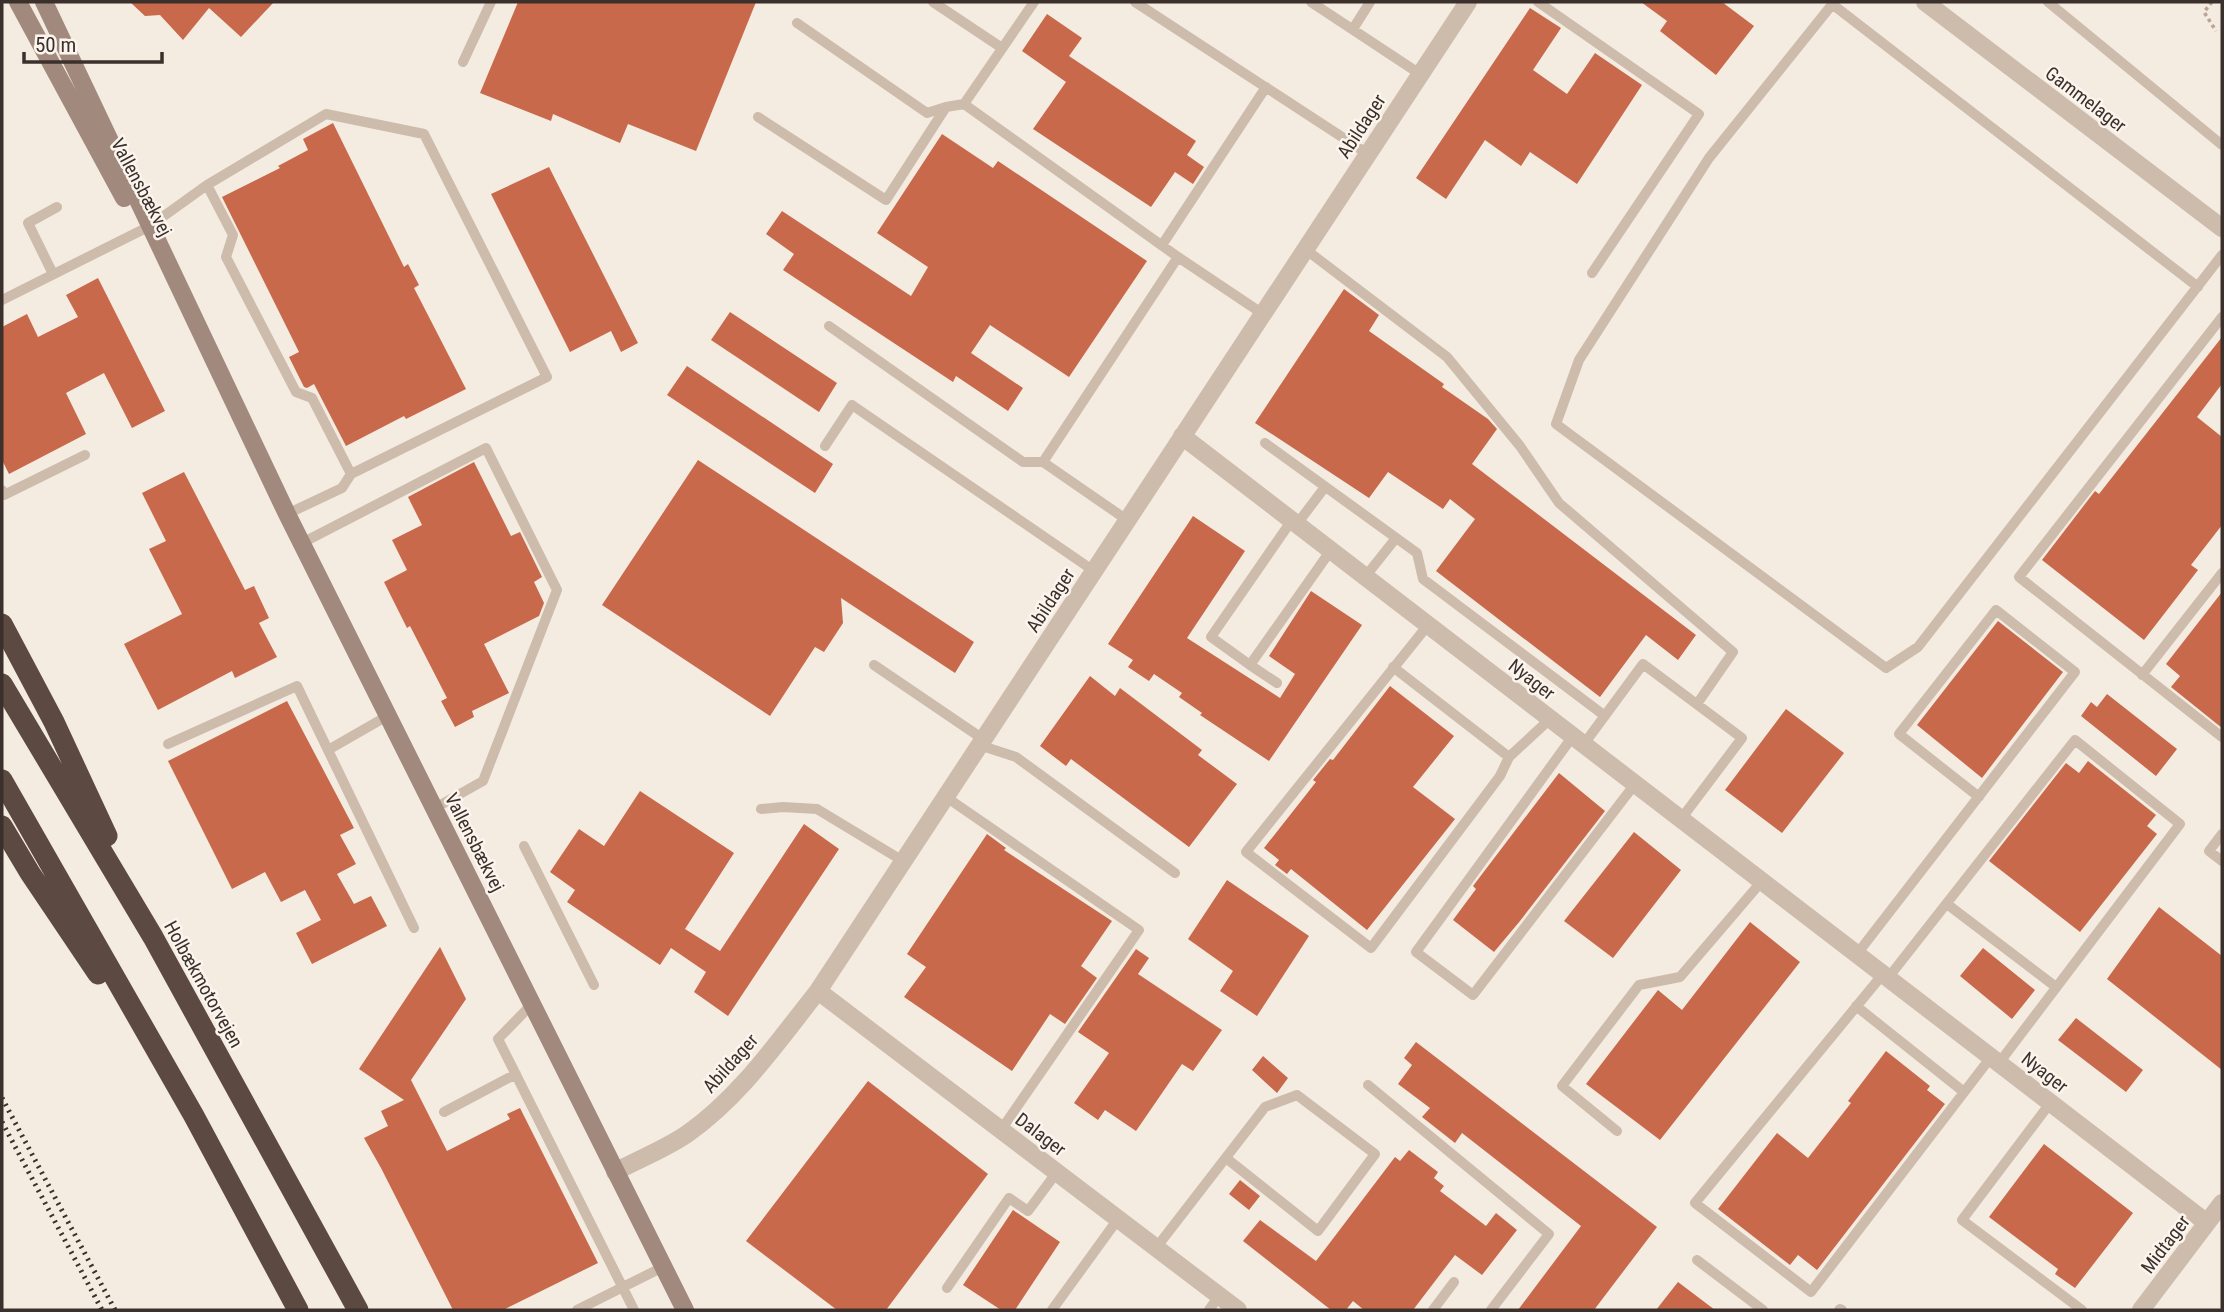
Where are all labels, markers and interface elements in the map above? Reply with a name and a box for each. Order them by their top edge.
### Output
scale bar [24,21,163,65]
text: 50 m [35,33,76,57]
street label: Gammelager [2041,62,2131,137]
street label: Abildager [1332,90,1391,163]
street label: Vallensbækvej [106,134,177,240]
street label: Abildager [1021,564,1080,637]
street label: Nyager [1504,654,1560,705]
street label: Vallensbækvej [440,789,509,895]
street label: Holbækmotorvejen [159,917,248,1052]
street label: Abildager [698,1029,763,1098]
street label: Nyager [2017,1047,2073,1098]
street label: Dalager [1011,1108,1071,1161]
street label: Midtager [2136,1210,2195,1278]

